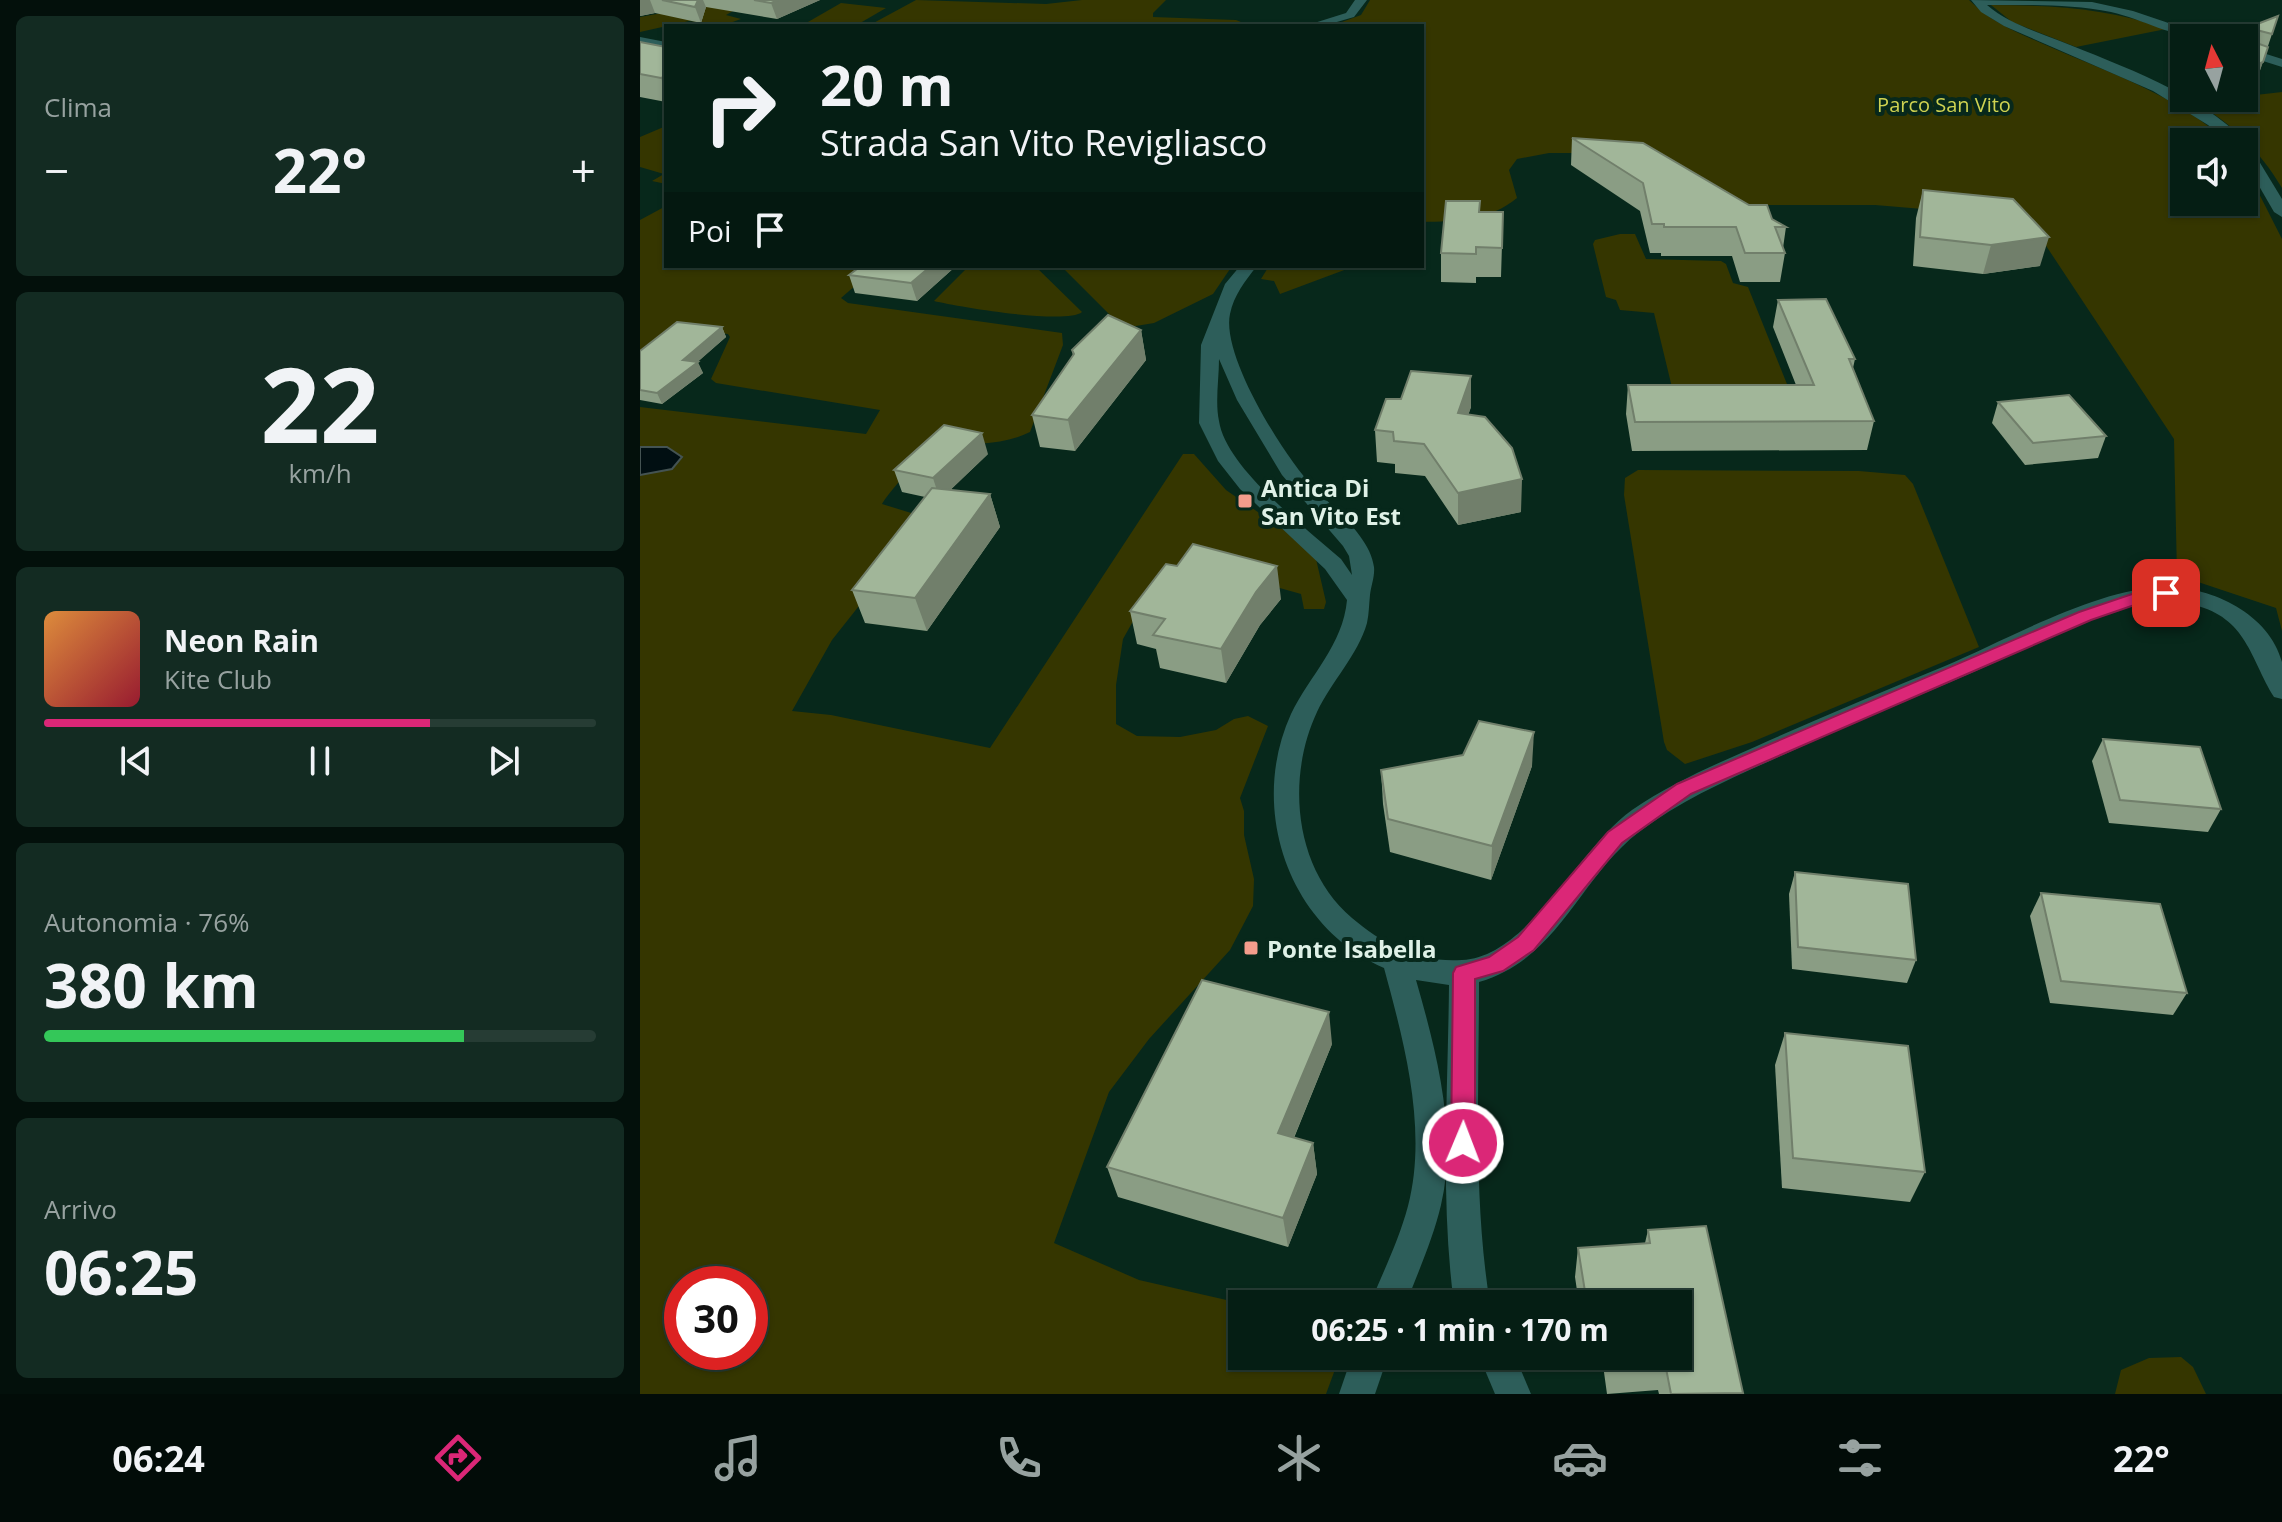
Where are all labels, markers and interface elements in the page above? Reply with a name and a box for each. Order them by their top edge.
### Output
north arrow [2170,24,2258,112]
map controls [2170,24,2258,216]
text: 20 m [820,46,954,122]
icon: right [688,56,792,160]
text: Clima [44,89,112,125]
park label: Parco San Vito [1877,91,2011,118]
text: Strada San Vito Revigliasco [820,118,1268,167]
button: sound [2170,128,2258,216]
text: 22° [273,129,367,211]
text: − [44,140,69,200]
text: + [571,140,596,200]
icon: arrive [748,208,792,252]
text: Poi [688,210,732,251]
text: 22 [261,332,379,473]
text: km/h [288,455,352,491]
place label: Antica Di San Vito Est [1261,471,1401,532]
marker: Antica Di San Vito Est [1236,492,1254,510]
pin [2132,559,2200,627]
icon: arrive [2144,571,2188,615]
text: Neon Rain [164,620,319,661]
text: Kite Club [164,661,272,697]
icon: previous [114,739,158,783]
icon: pause [298,739,342,783]
icon: next [482,739,526,783]
text: Autonomia · 76% [44,904,250,940]
place label: Ponte Isabella [1267,932,1436,965]
marker: Ponte Isabella [1242,939,1260,957]
text: 380 km [44,944,259,1026]
position arrow [1421,1101,1505,1185]
text: Arrivo [44,1191,117,1227]
text: 06:25 [44,1231,198,1313]
speed limit sign: 30 [664,1266,768,1370]
text: 06:25 · 1 min · 170 m [1311,1309,1609,1350]
icon: directions [430,1430,486,1486]
icon: music [710,1430,766,1486]
icon: phone [991,1430,1047,1486]
icon: climate [1271,1430,1327,1486]
icon: car [1552,1430,1608,1486]
icon: filters [1832,1430,1888,1486]
text: 06:24 [112,1434,205,1483]
text: 22° [2113,1434,2170,1483]

